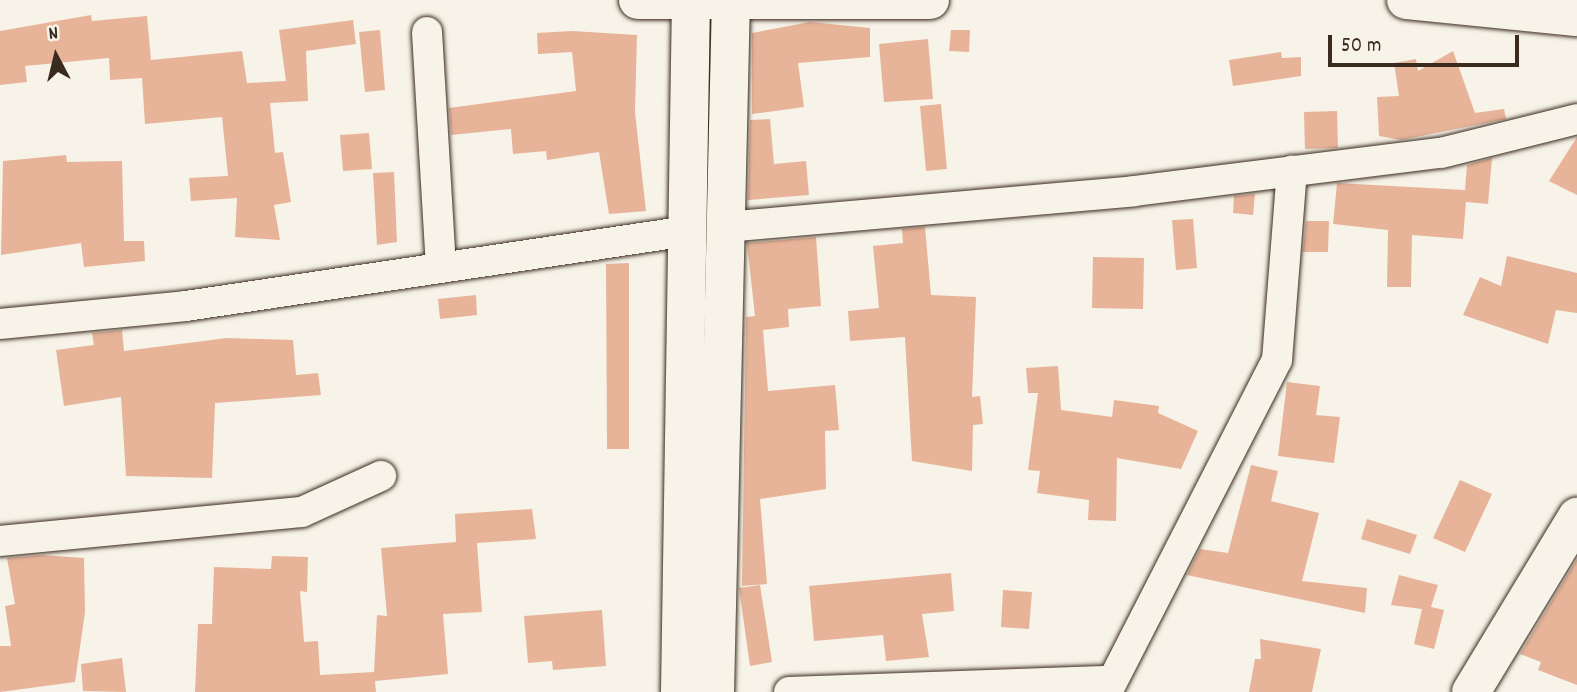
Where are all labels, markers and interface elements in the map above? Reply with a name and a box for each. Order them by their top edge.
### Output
north arrow [21,21,91,91]
text: N [47,21,60,49]
scale bar [1332,21,1523,65]
text: 50 m [1341,32,1381,62]

